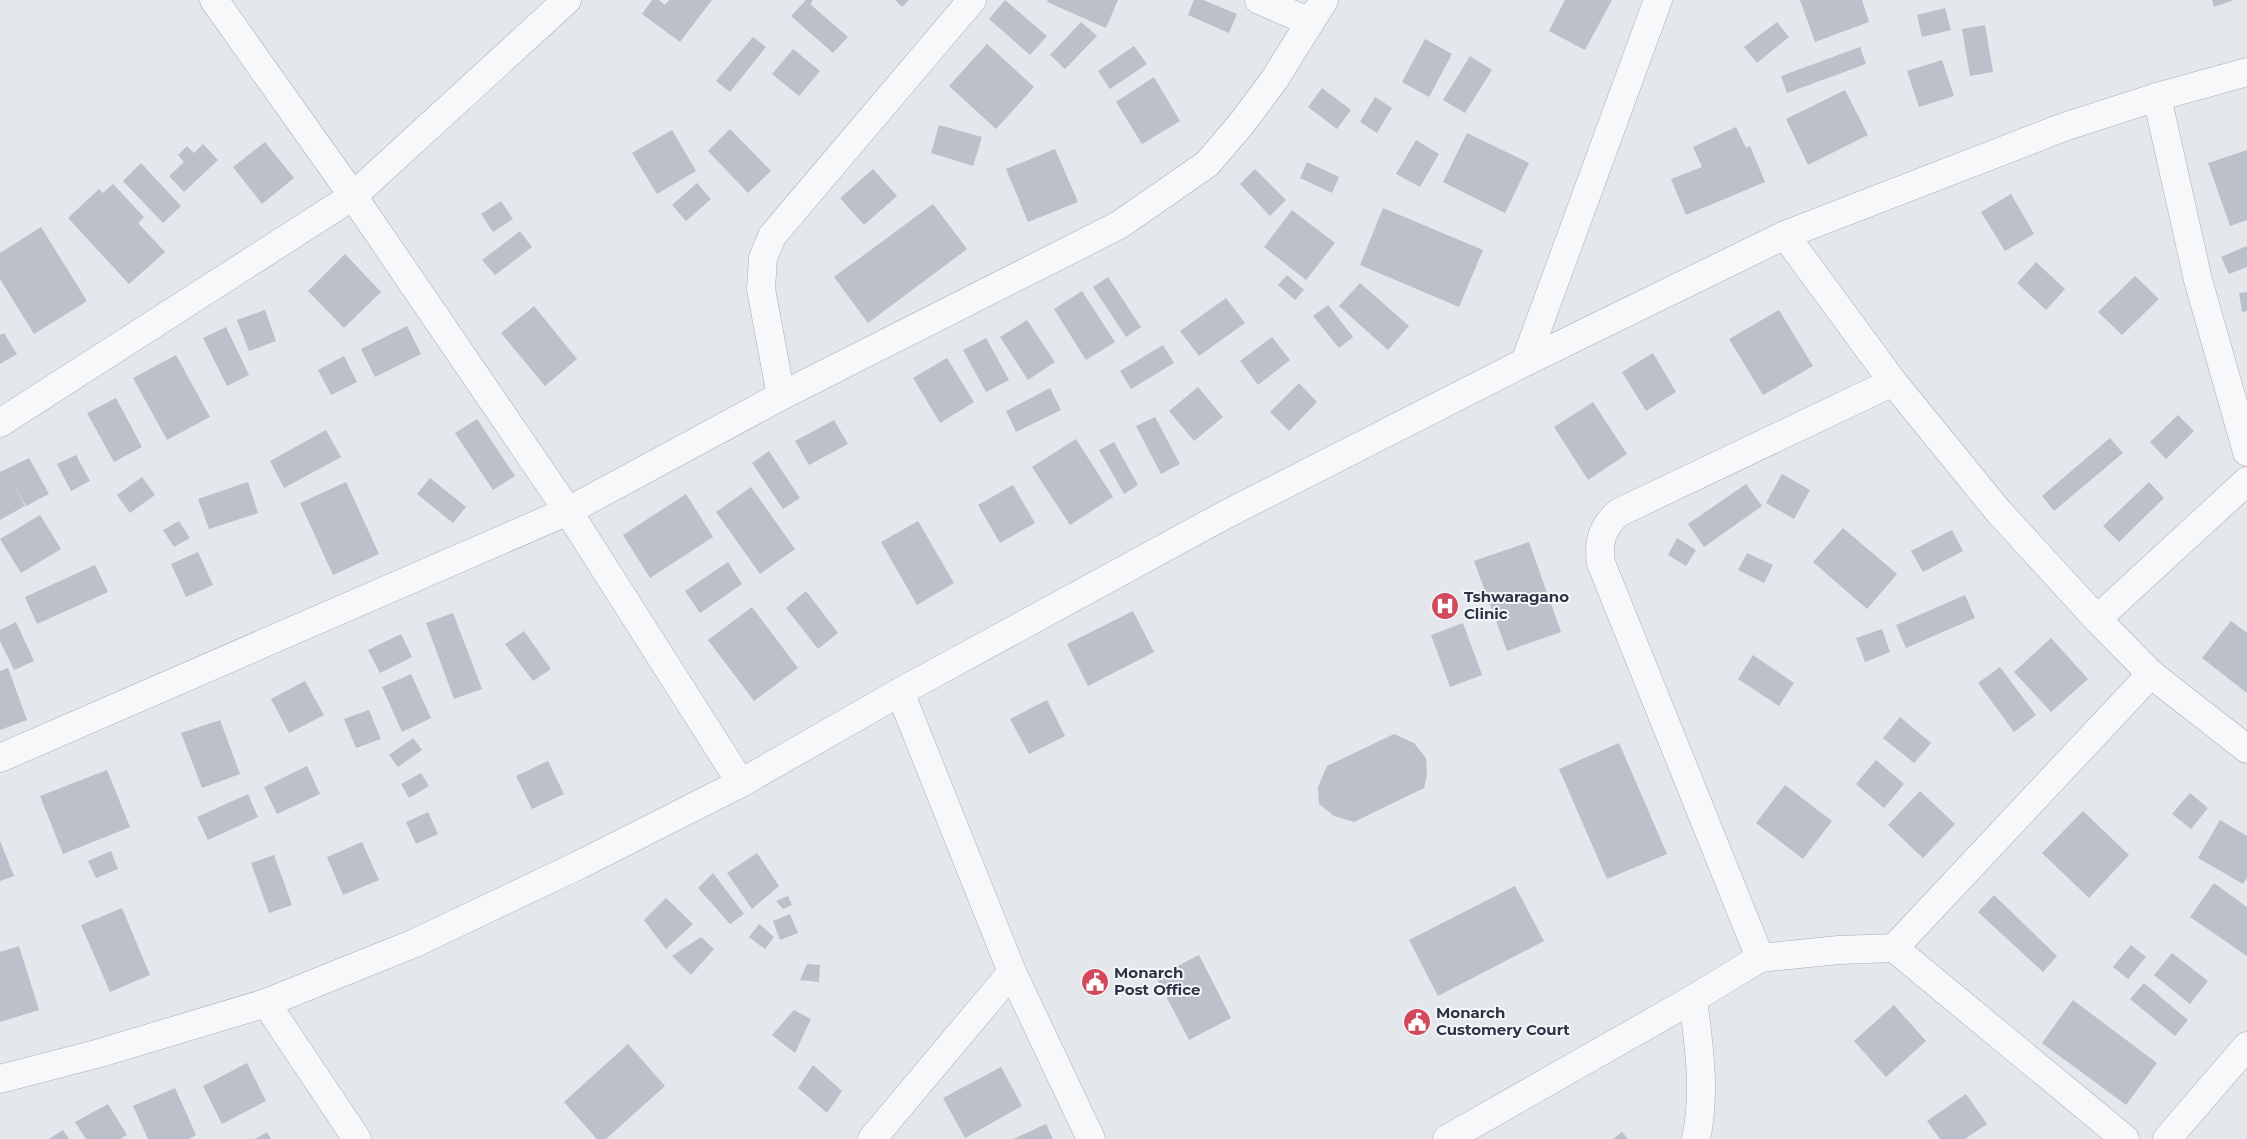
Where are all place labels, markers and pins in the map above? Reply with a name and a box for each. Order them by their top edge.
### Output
place label: Tshwaragano Clinic [1464,587,1569,623]
hospital icon: Tshwaragano Clinic [1430,591,1460,621]
place label: Monarch Post Office [1114,963,1200,999]
public building icon: Monarch Post Office [1080,967,1110,997]
place label: Monarch Customery Court [1436,1003,1570,1039]
public building icon: Monarch Customery Court [1402,1007,1432,1037]

